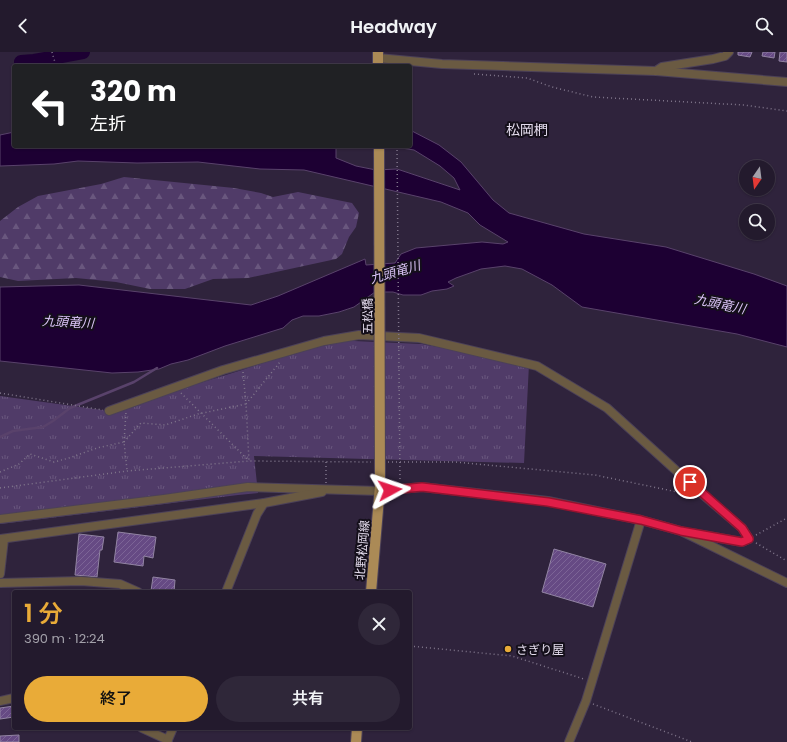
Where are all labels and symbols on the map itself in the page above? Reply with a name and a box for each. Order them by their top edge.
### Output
district label: 松岡椚 [506,120,548,140]
north arrow [739,160,775,196]
water label: 九頭竜川 [367,255,425,288]
water label: 九頭竜川 [693,289,749,319]
street label: 五松橋 [359,298,376,334]
water label: 九頭竜川 [42,311,96,333]
pin [673,465,707,499]
position arrow [369,469,411,511]
street label: 北野松岡線 [351,519,373,581]
place label: さぎり屋 [516,641,564,658]
marker: さぎり屋 [503,644,513,654]

